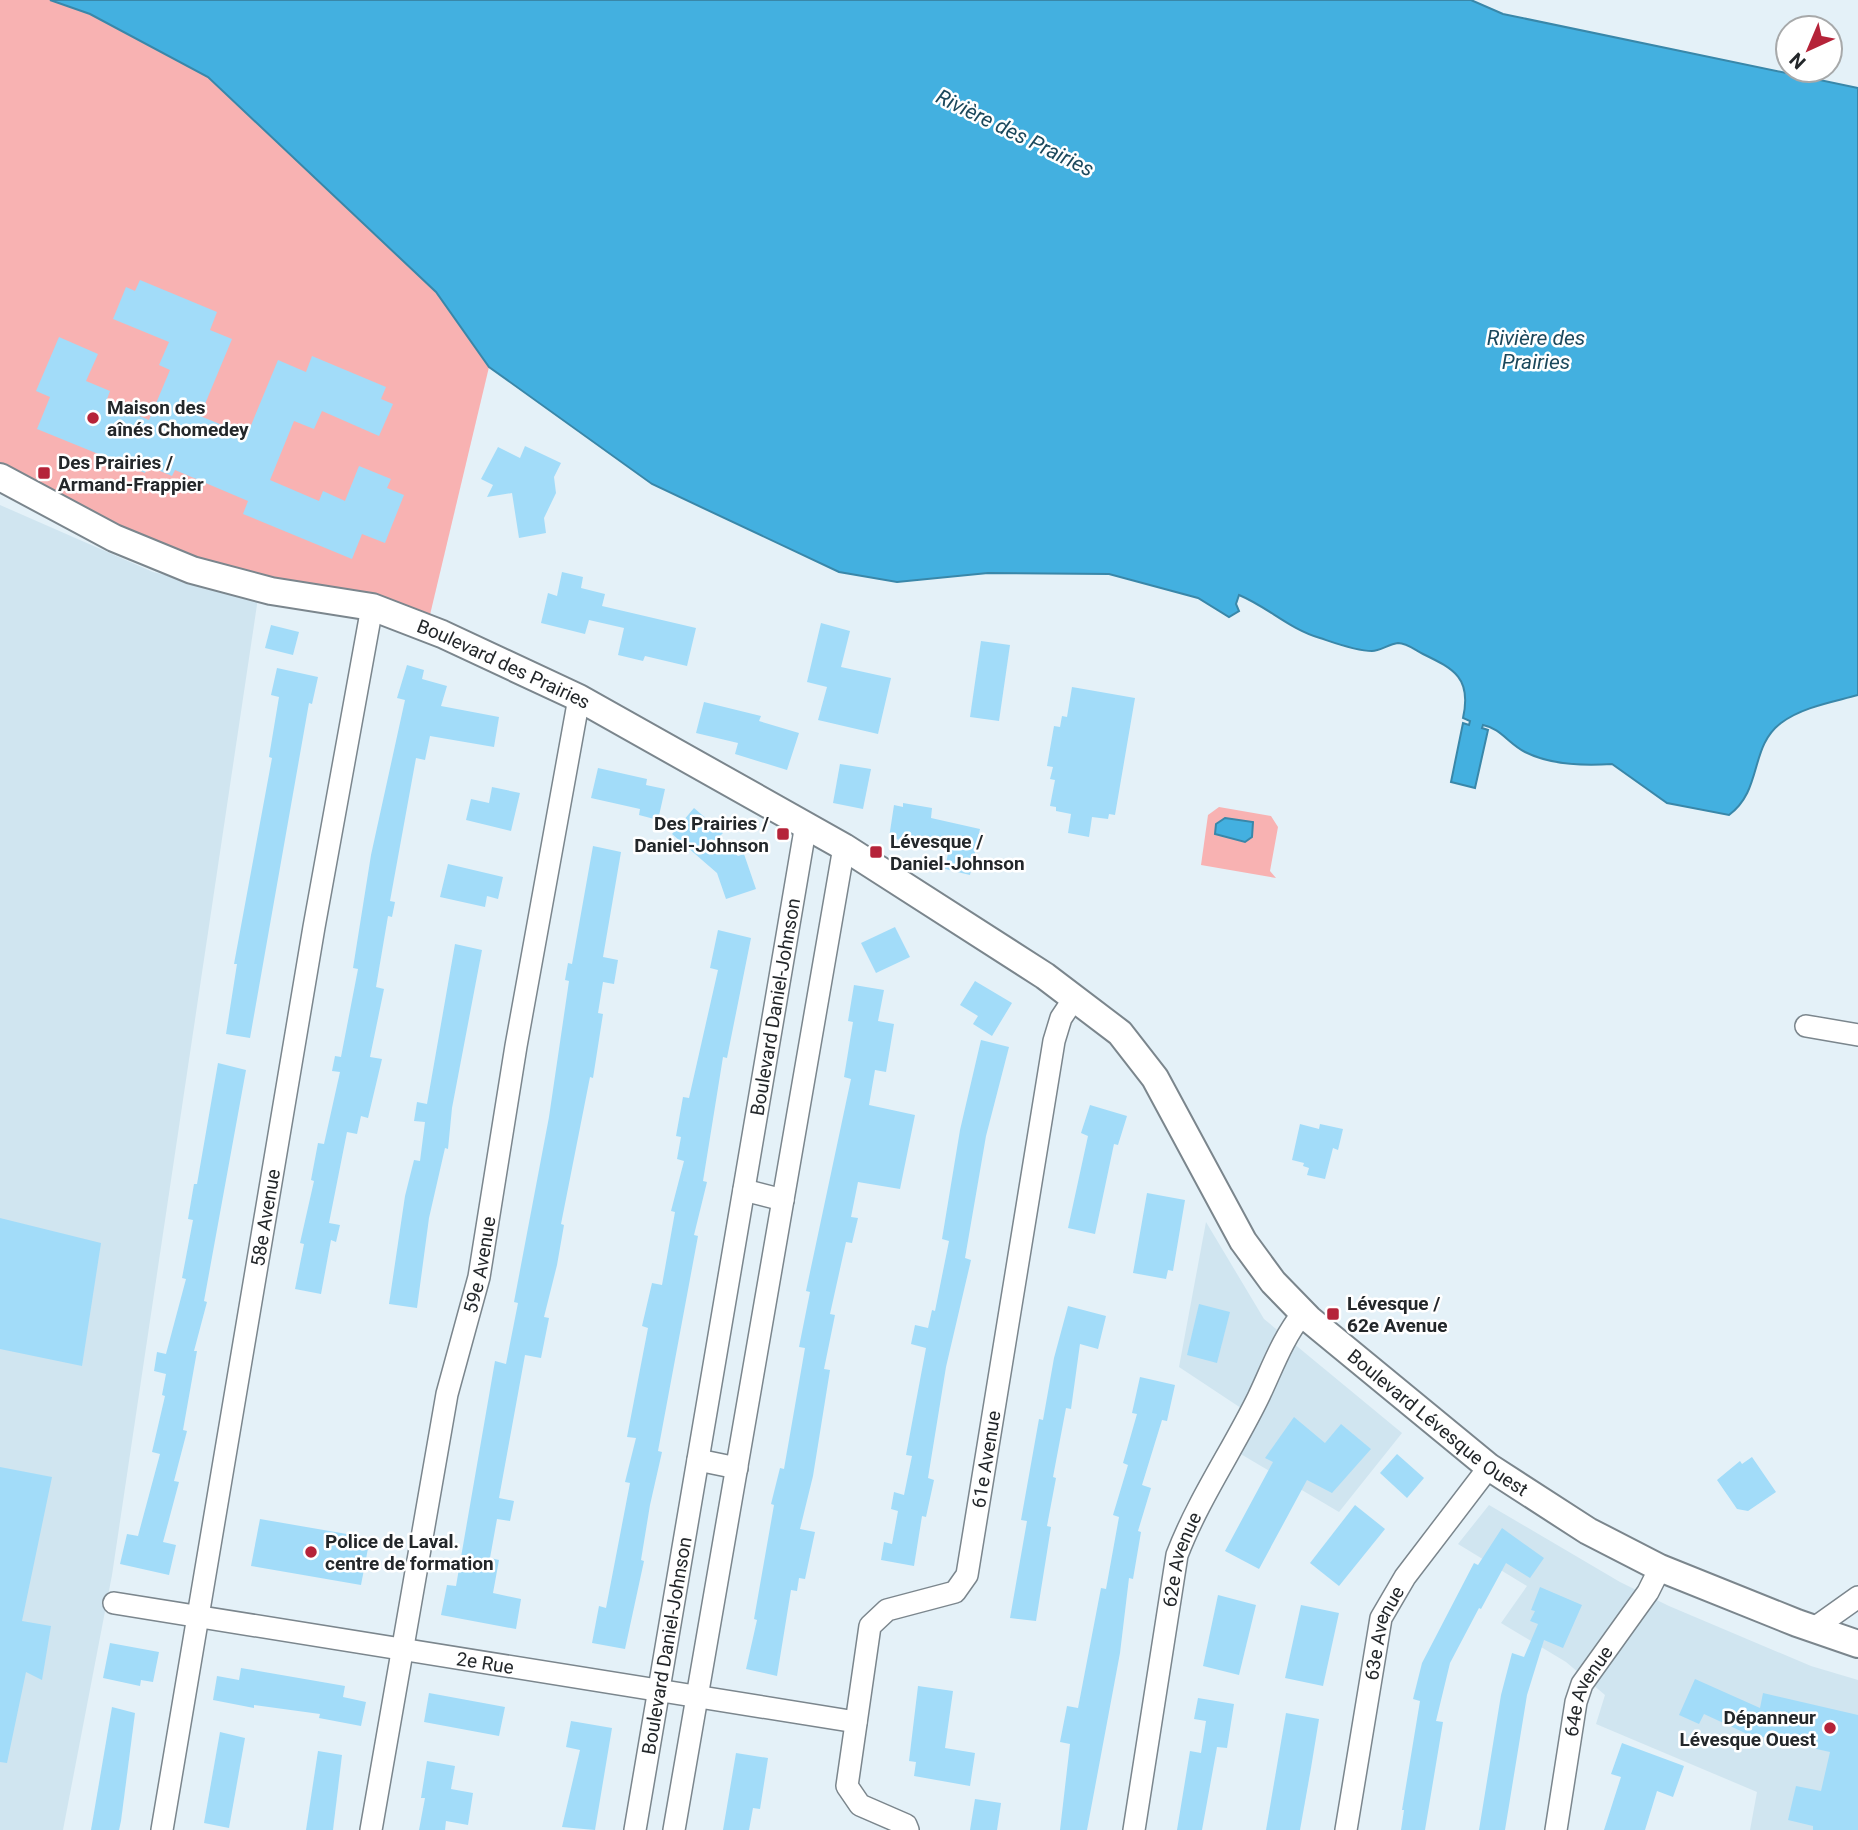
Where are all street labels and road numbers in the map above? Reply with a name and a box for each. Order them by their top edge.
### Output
street label: Boulevard des Prairies [414,614,594,714]
street label: Boulevard Daniel-Johnson [745,896,805,1117]
street label: 58e Avenue [246,1167,285,1268]
street label: 59e Avenue [458,1215,500,1316]
street label: Boulevard Lévesque Ouest [1343,1344,1532,1501]
street label: 61e Avenue [967,1409,1005,1510]
street label: 62e Avenue [1158,1508,1206,1609]
street label: Boulevard Daniel-Johnson [637,1535,696,1756]
street label: 63e Avenue [1359,1582,1409,1682]
street label: 64e Avenue [1559,1641,1617,1738]
street label: 2e Rue [455,1647,516,1678]

